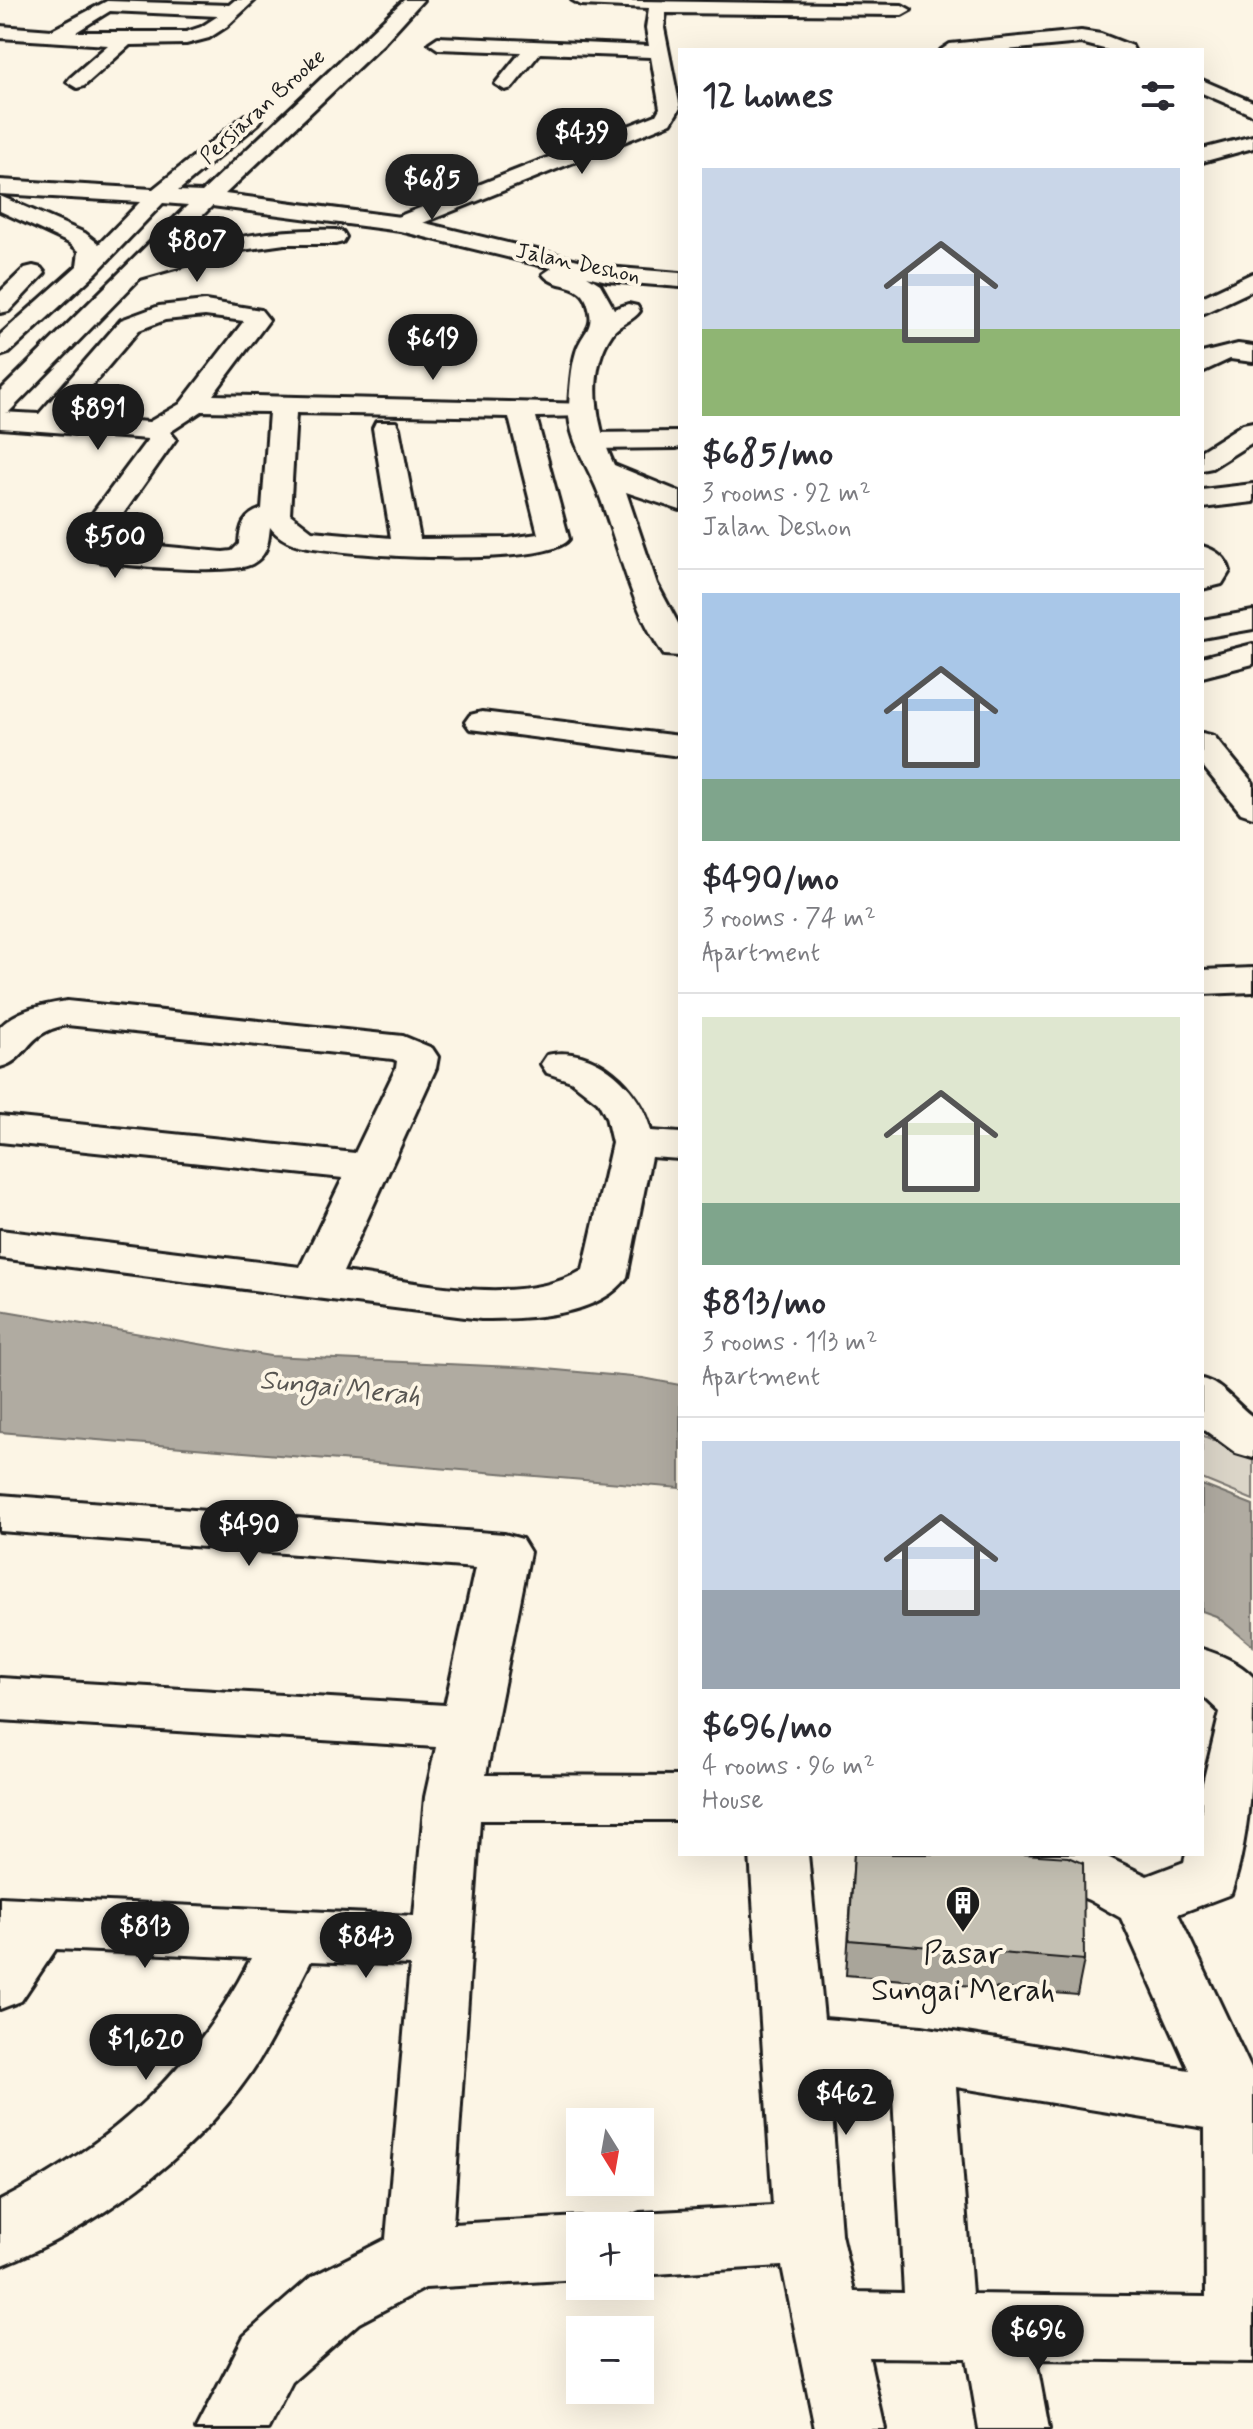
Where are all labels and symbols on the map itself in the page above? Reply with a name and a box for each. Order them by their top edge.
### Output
street label: Persiaran Brooke [194,43,332,171]
pin: $439 [535,108,629,176]
pin: $685 [385,154,479,222]
pin: $807 [150,216,244,284]
street label: Jalan Deshon [513,237,643,291]
pin: $619 [386,314,480,382]
pin: $891 [51,384,145,452]
pin: $500 [68,512,162,580]
water label: Sungai Merah [258,1362,422,1418]
pin: $490 [202,1500,296,1568]
building icon: Pasar Sungai Merah [944,1884,982,1934]
pin: $813 [98,1902,192,1970]
pin: $843 [319,1912,413,1980]
place label: Pasar Sungai Merah [871,1933,1055,2014]
pin: $1,620 [81,2014,211,2082]
pin: $462 [799,2069,893,2137]
north arrow [566,2108,654,2196]
pin: $696 [991,2305,1085,2373]

